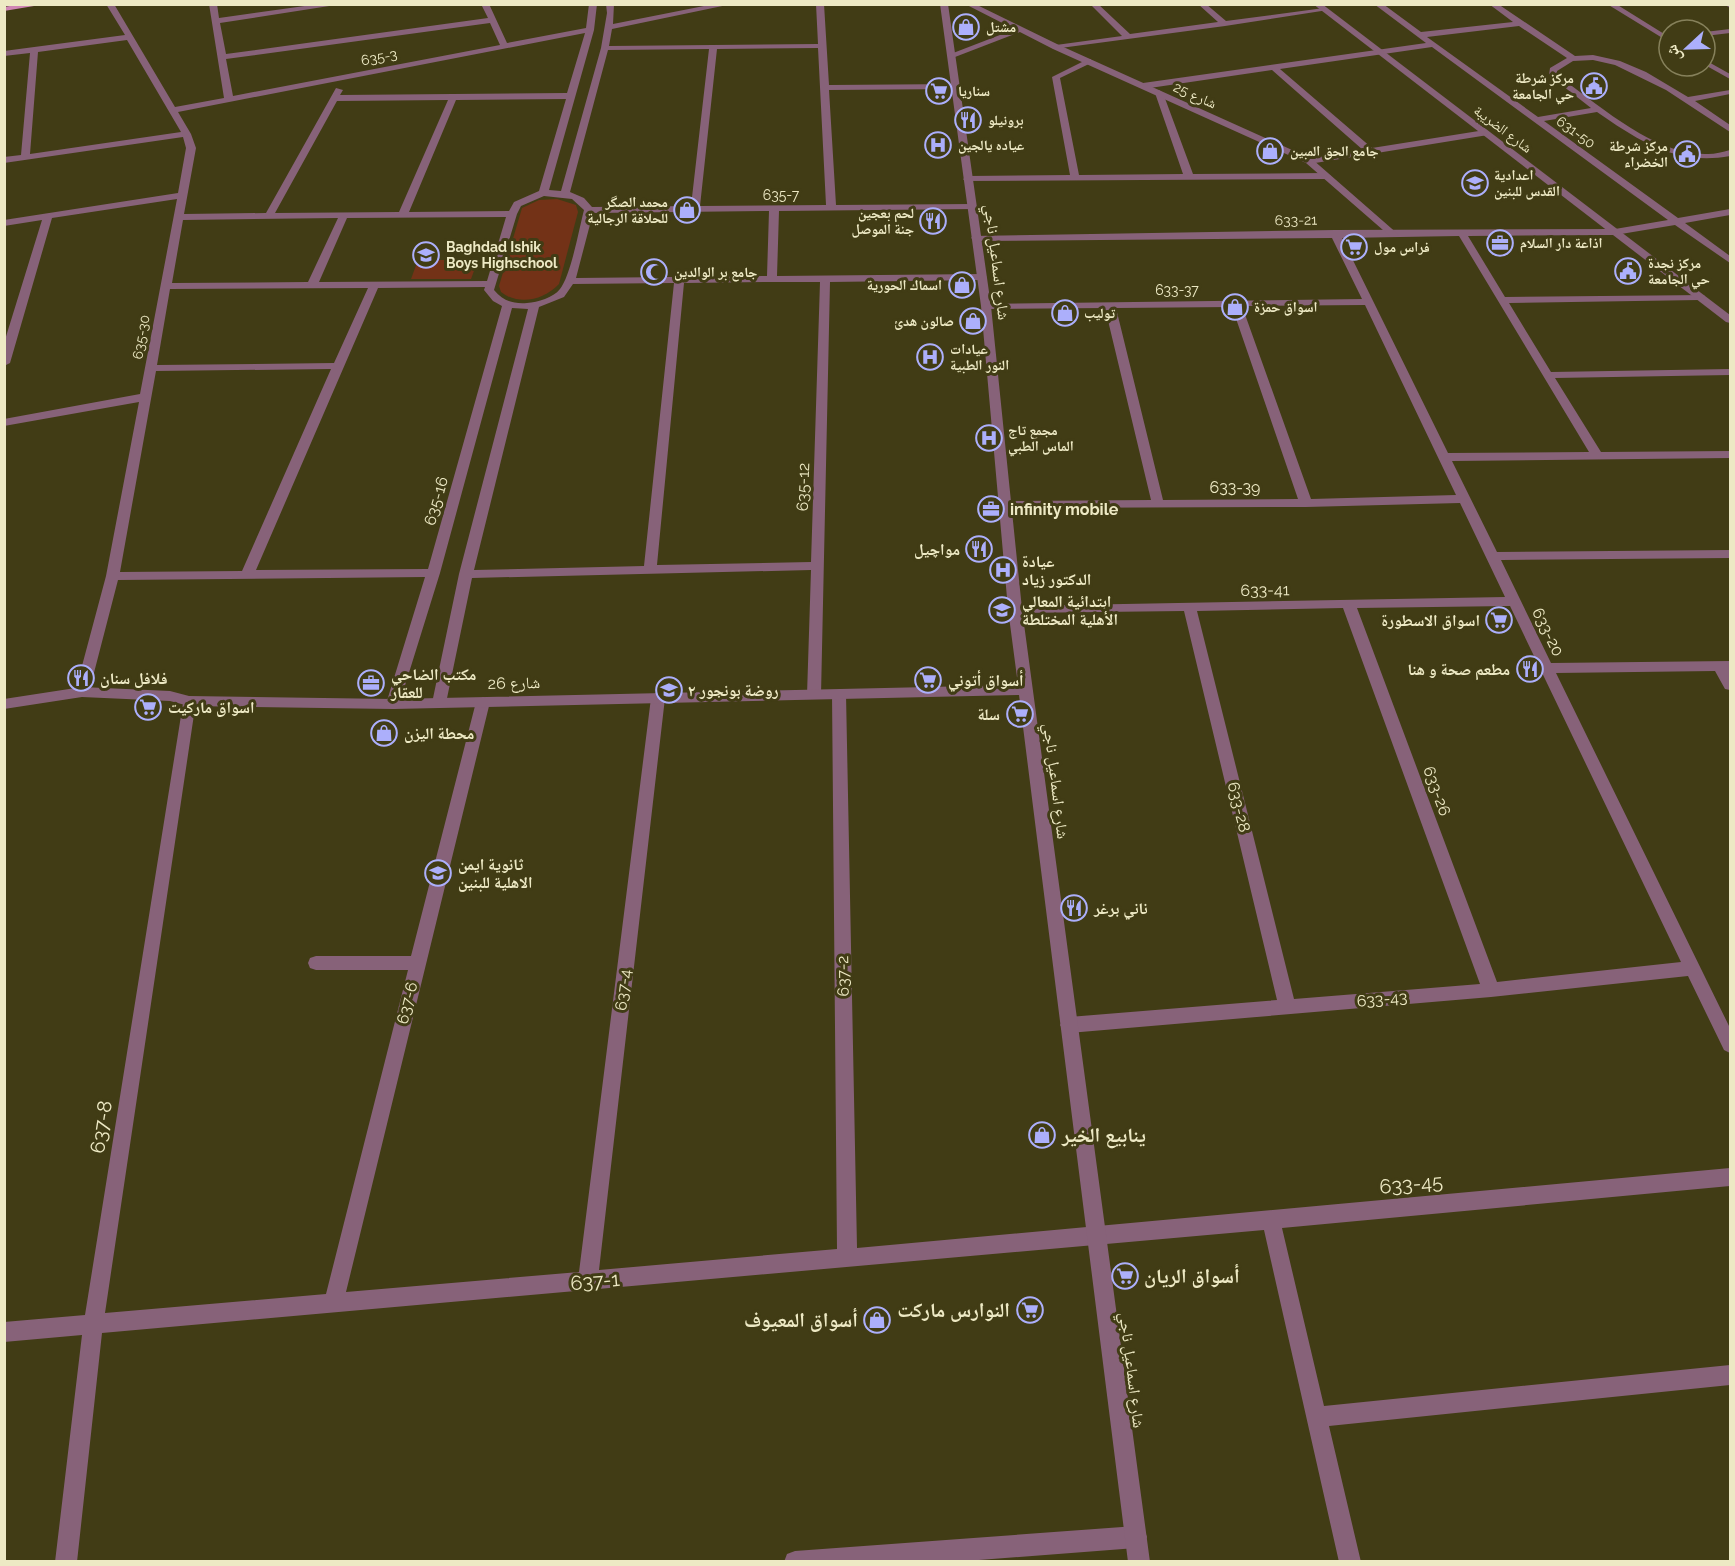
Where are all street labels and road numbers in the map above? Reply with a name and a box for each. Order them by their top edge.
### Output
street label: 635-3 [360,46,398,68]
street label: شارع 25 [1170,79,1219,113]
street label: شارع الضريبة [1470,102,1535,158]
street label: 631-50 [1554,113,1598,151]
street label: 635-7 [763,187,800,203]
street label: شارع اسماعيل ناجي [977,203,1014,321]
street label: 633-21 [1275,212,1317,228]
street label: 633-37 [1155,282,1199,298]
street label: 635-30 [129,313,153,361]
street label: 635-12 [793,462,813,512]
street label: 635-16 [420,474,452,528]
street label: 633-39 [1210,478,1260,497]
street label: 633-41 [1240,580,1290,600]
street label: 633-20 [1528,605,1568,659]
street label: شارع 26 [488,673,540,694]
street label: شارع اسماعيل ناجي [1036,722,1073,840]
street label: 633-26 [1419,764,1455,818]
street label: 633-28 [1224,780,1254,834]
street label: 637-2 [833,955,853,997]
street label: 637-4 [611,968,635,1012]
street label: 637-6 [393,980,421,1026]
street label: 633-43 [1356,987,1408,1011]
street label: 637-8 [85,1099,117,1155]
street label: 633-45 [1378,1169,1444,1199]
street label: 637-1 [569,1267,621,1295]
street label: شارع اسماعيل ناجي [1112,1311,1149,1429]

